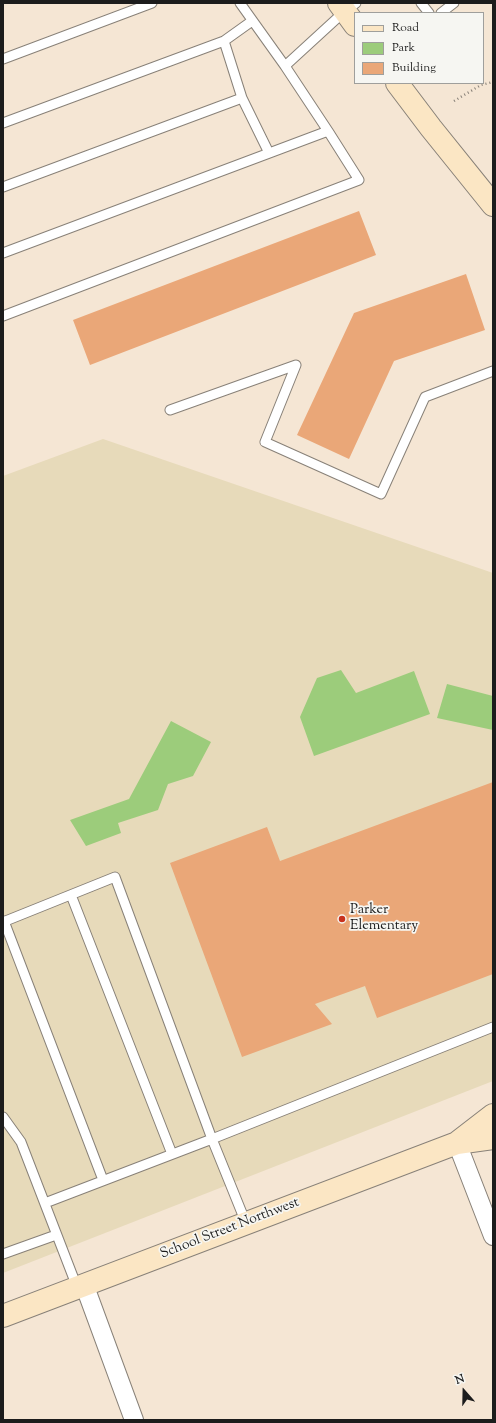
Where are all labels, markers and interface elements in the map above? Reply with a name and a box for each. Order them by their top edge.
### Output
legend [354,12,484,84]
text: Road [392,19,419,37]
text: Park [392,39,415,57]
text: Building [392,59,436,77]
place label: Parker Elementary [350,903,418,936]
marker: Parker Elementary [337,914,347,924]
street label: School Street Northwest [158,1195,302,1263]
north arrow [444,1371,484,1411]
text: N [453,1371,467,1389]

